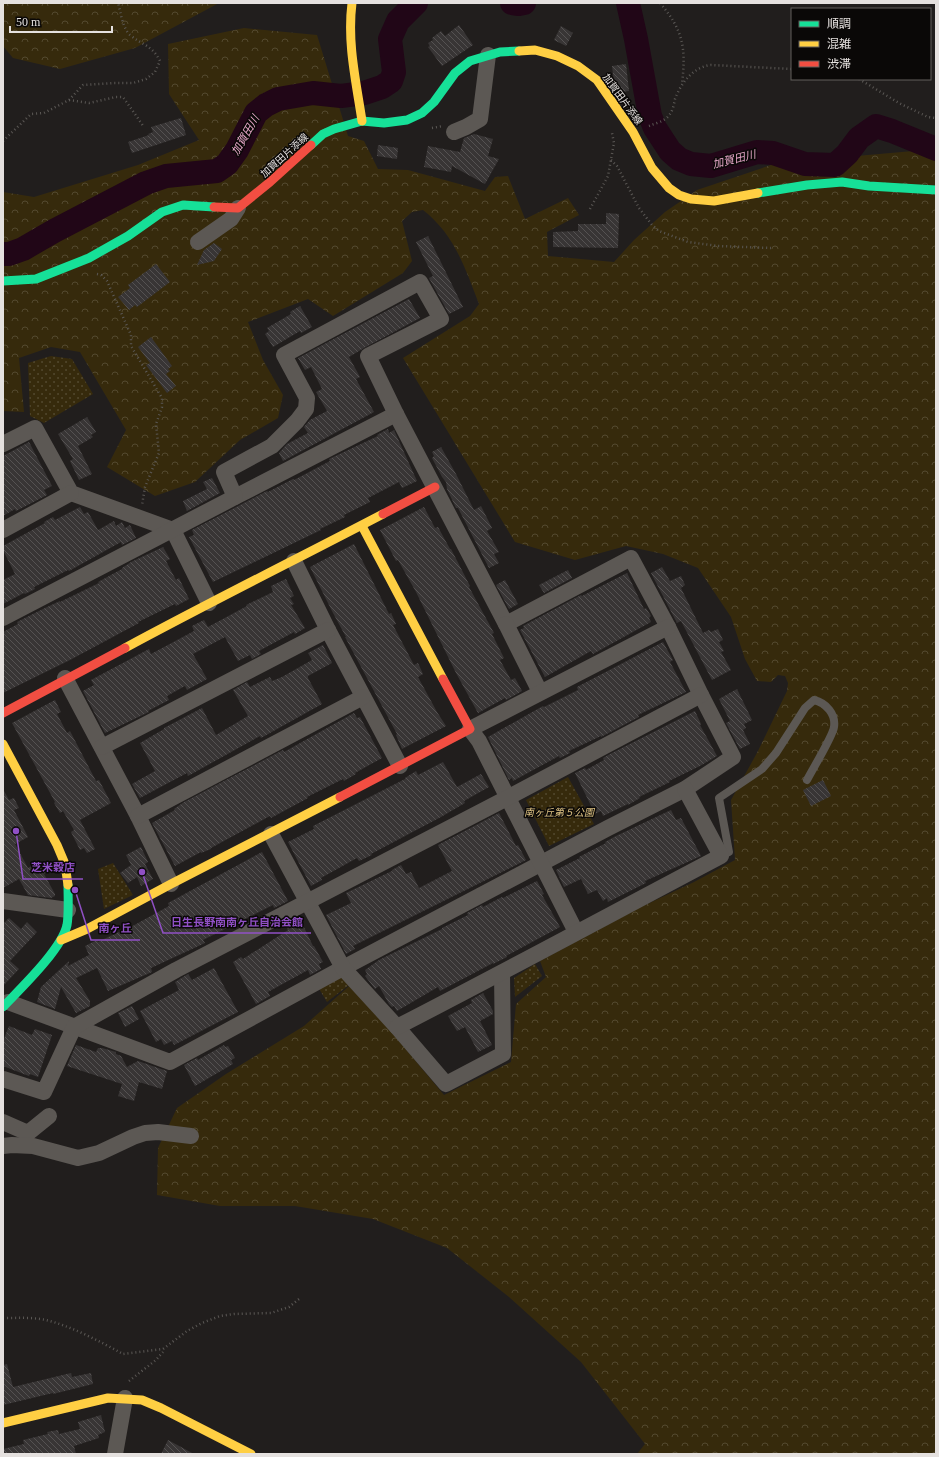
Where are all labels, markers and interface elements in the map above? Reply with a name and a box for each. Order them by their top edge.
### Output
scale bar [10,8,112,34]
legend [791,8,931,80]
text: 50 m [16,15,41,29]
text: 順調 [827,17,851,31]
text: 混雑 [827,37,851,51]
text: 渋滞 [827,57,851,71]
street label: 加賀田片添線 [601,72,645,127]
water label: 加賀田川 [229,112,262,157]
street label: 加賀田片添線 [258,131,310,180]
water label: 加賀田川 [711,148,758,170]
park label: 南ヶ丘第５公園 [524,807,596,818]
callout: 芝米穀店 [23,856,83,879]
text: 芝米穀店 [31,861,75,873]
callout: 日生長野南南ヶ丘自治会館 [163,910,311,933]
text: 日生長野南南ヶ丘自治会館 [171,916,303,928]
callout: 南ヶ丘 [91,917,140,940]
text: 南ヶ丘 [99,922,132,934]

